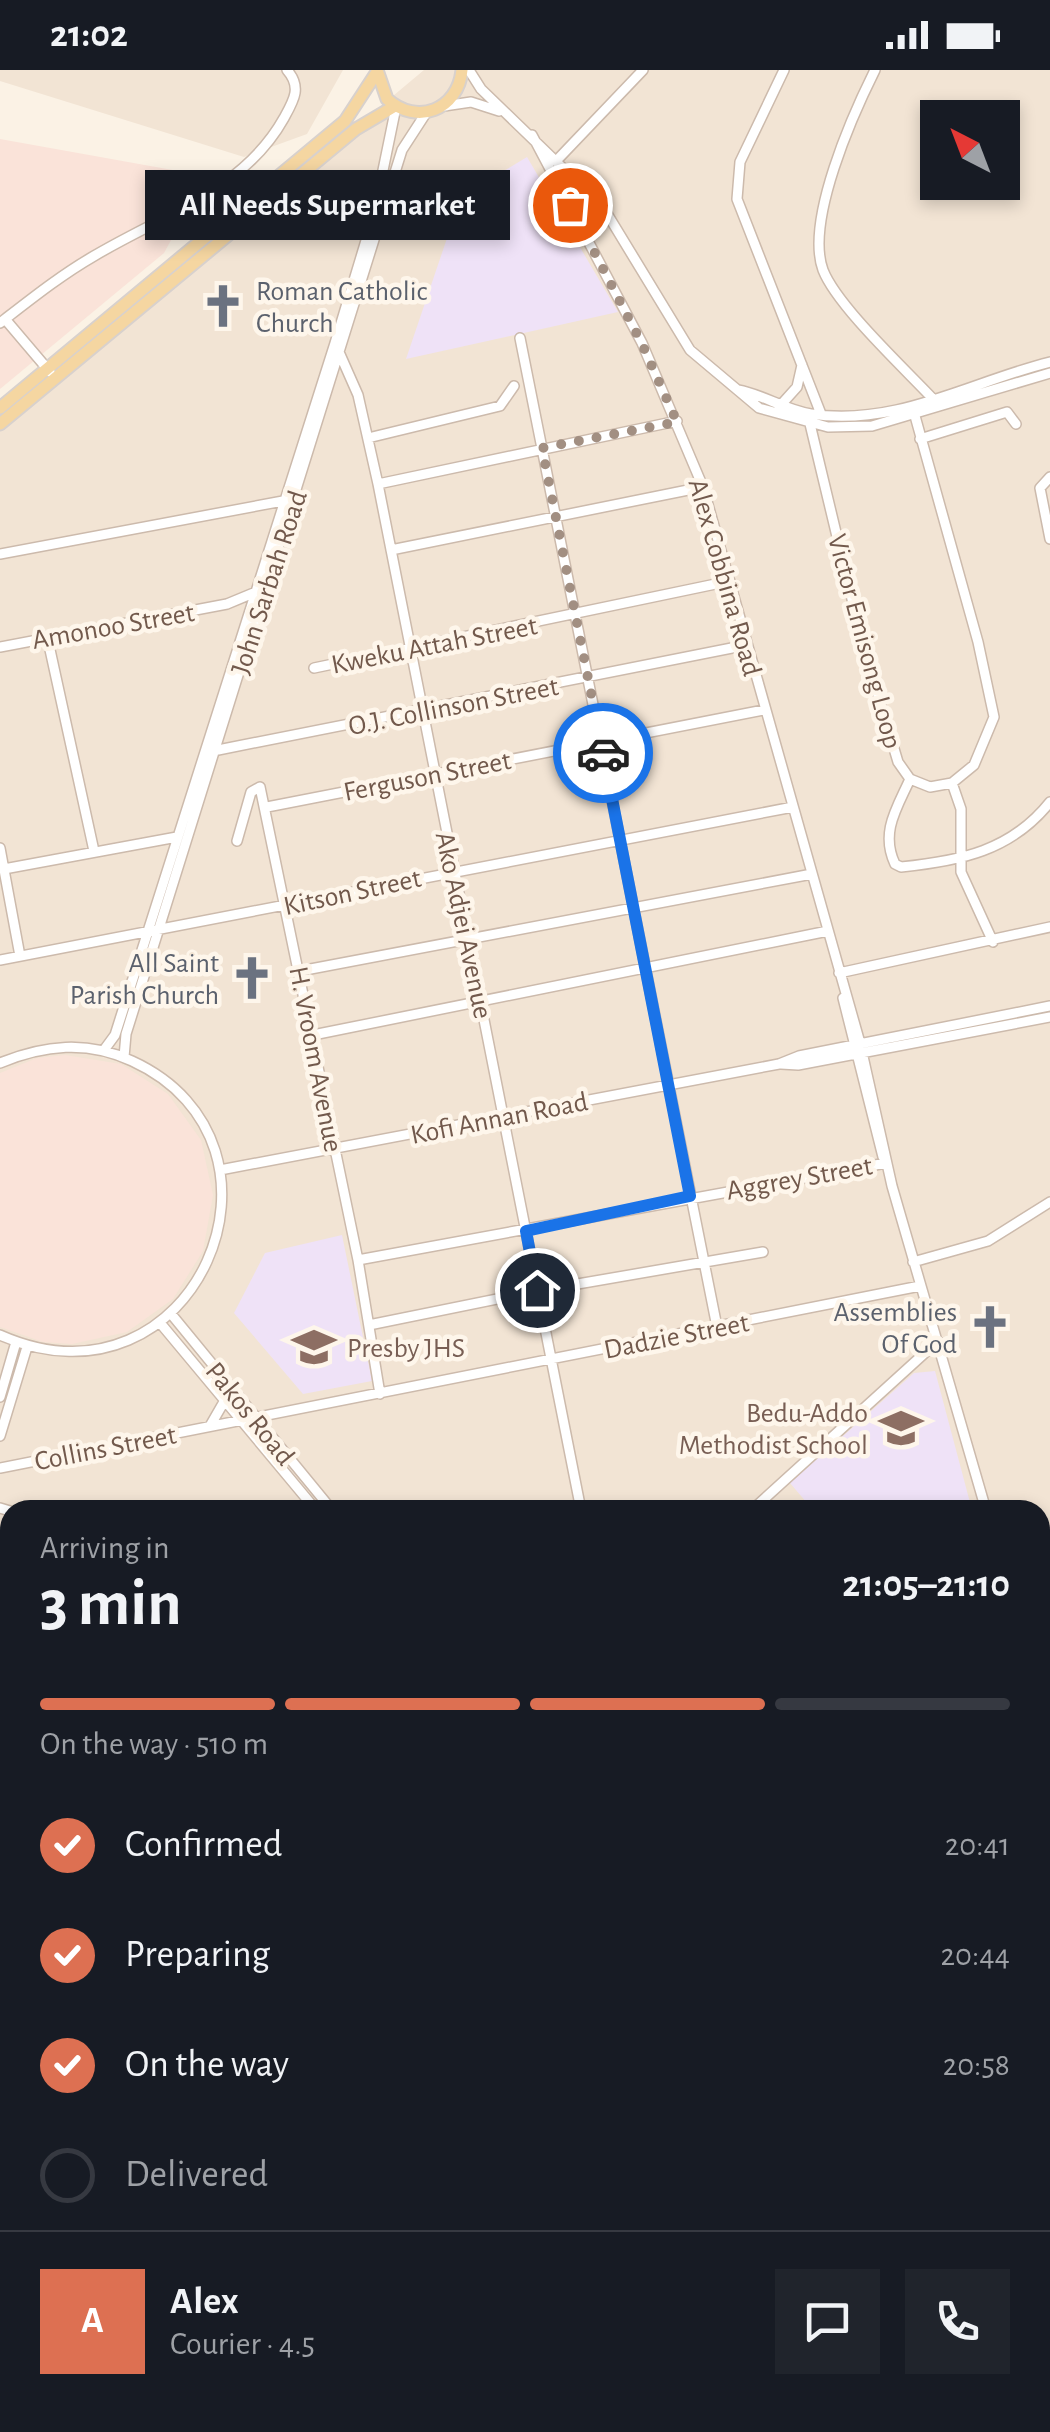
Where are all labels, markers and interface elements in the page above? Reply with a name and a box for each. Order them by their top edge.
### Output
text: 21:02 [50,16,128,54]
north arrow [920,100,1020,200]
map controls [920,100,1020,200]
pin [528,163,613,248]
callout: All Needs Supermarket [145,170,510,240]
icon: bag [543,178,598,233]
text: All Needs Supermarket [180,189,475,221]
place label: Roman Catholic Church [256,278,428,338]
church icon: Roman Catholic Church [199,282,247,330]
street label: Alex Cobbina Road [683,476,766,679]
street label: John Sarbah Road [227,487,313,678]
street label: Victor Emisong Loop [822,531,906,752]
street label: Amonoo Street [30,599,197,655]
street label: Kweku Attah Street [329,612,540,680]
street label: O.J. Collinson Street [346,673,561,741]
courier [553,703,653,803]
icon: car [576,726,631,781]
street label: Ferguson Street [341,747,513,807]
street label: Ako Adjei Avenue [430,829,497,1021]
street label: Kitson Street [281,865,424,921]
place label: All Saint Parish Church [70,950,219,1010]
church icon: All Saint Parish Church [228,954,276,1002]
street label: H. Vroom Avenue [283,964,347,1155]
street label: Kofi Annan Road [408,1088,590,1150]
street label: Aggrey Street [724,1152,875,1206]
pin [495,1248,580,1333]
icon: home [510,1263,565,1318]
place label: Assemblies Of God [833,1299,957,1359]
church icon: Assemblies Of God [966,1303,1014,1351]
street label: Dadzie Street [601,1309,751,1365]
school or university icon: Presby JHS [290,1323,338,1371]
place label: Presby JHS [347,1335,465,1363]
street label: Pakos Road [200,1357,299,1471]
place label: Bedu-Addo Methodist School [679,1400,868,1460]
school or university icon: Bedu-Addo Methodist School [877,1404,925,1452]
street label: Collins Street [32,1421,179,1476]
text: Arriving in [40,1532,169,1564]
text: 21:05–21:10 [842,1566,1010,1604]
text: 3 min [40,1572,182,1637]
text: On the way · 510 m [40,1728,268,1760]
icon: check [40,1818,95,1873]
text: Confirmed [125,1826,282,1864]
text: 20:41 [945,1829,1010,1861]
icon: check [40,1928,95,1983]
text: Preparing [125,1936,270,1974]
text: 20:44 [940,1939,1010,1971]
icon: check [40,2038,95,2093]
text: On the way [125,2046,289,2084]
text: 20:58 [943,2049,1010,2081]
text: Delivered [125,2156,268,2194]
button: chat [775,2269,880,2374]
button: phone [905,2269,1010,2374]
text: Alex [170,2283,239,2321]
text: A [81,2302,104,2340]
text: Courier · 4.5 [170,2328,315,2360]

